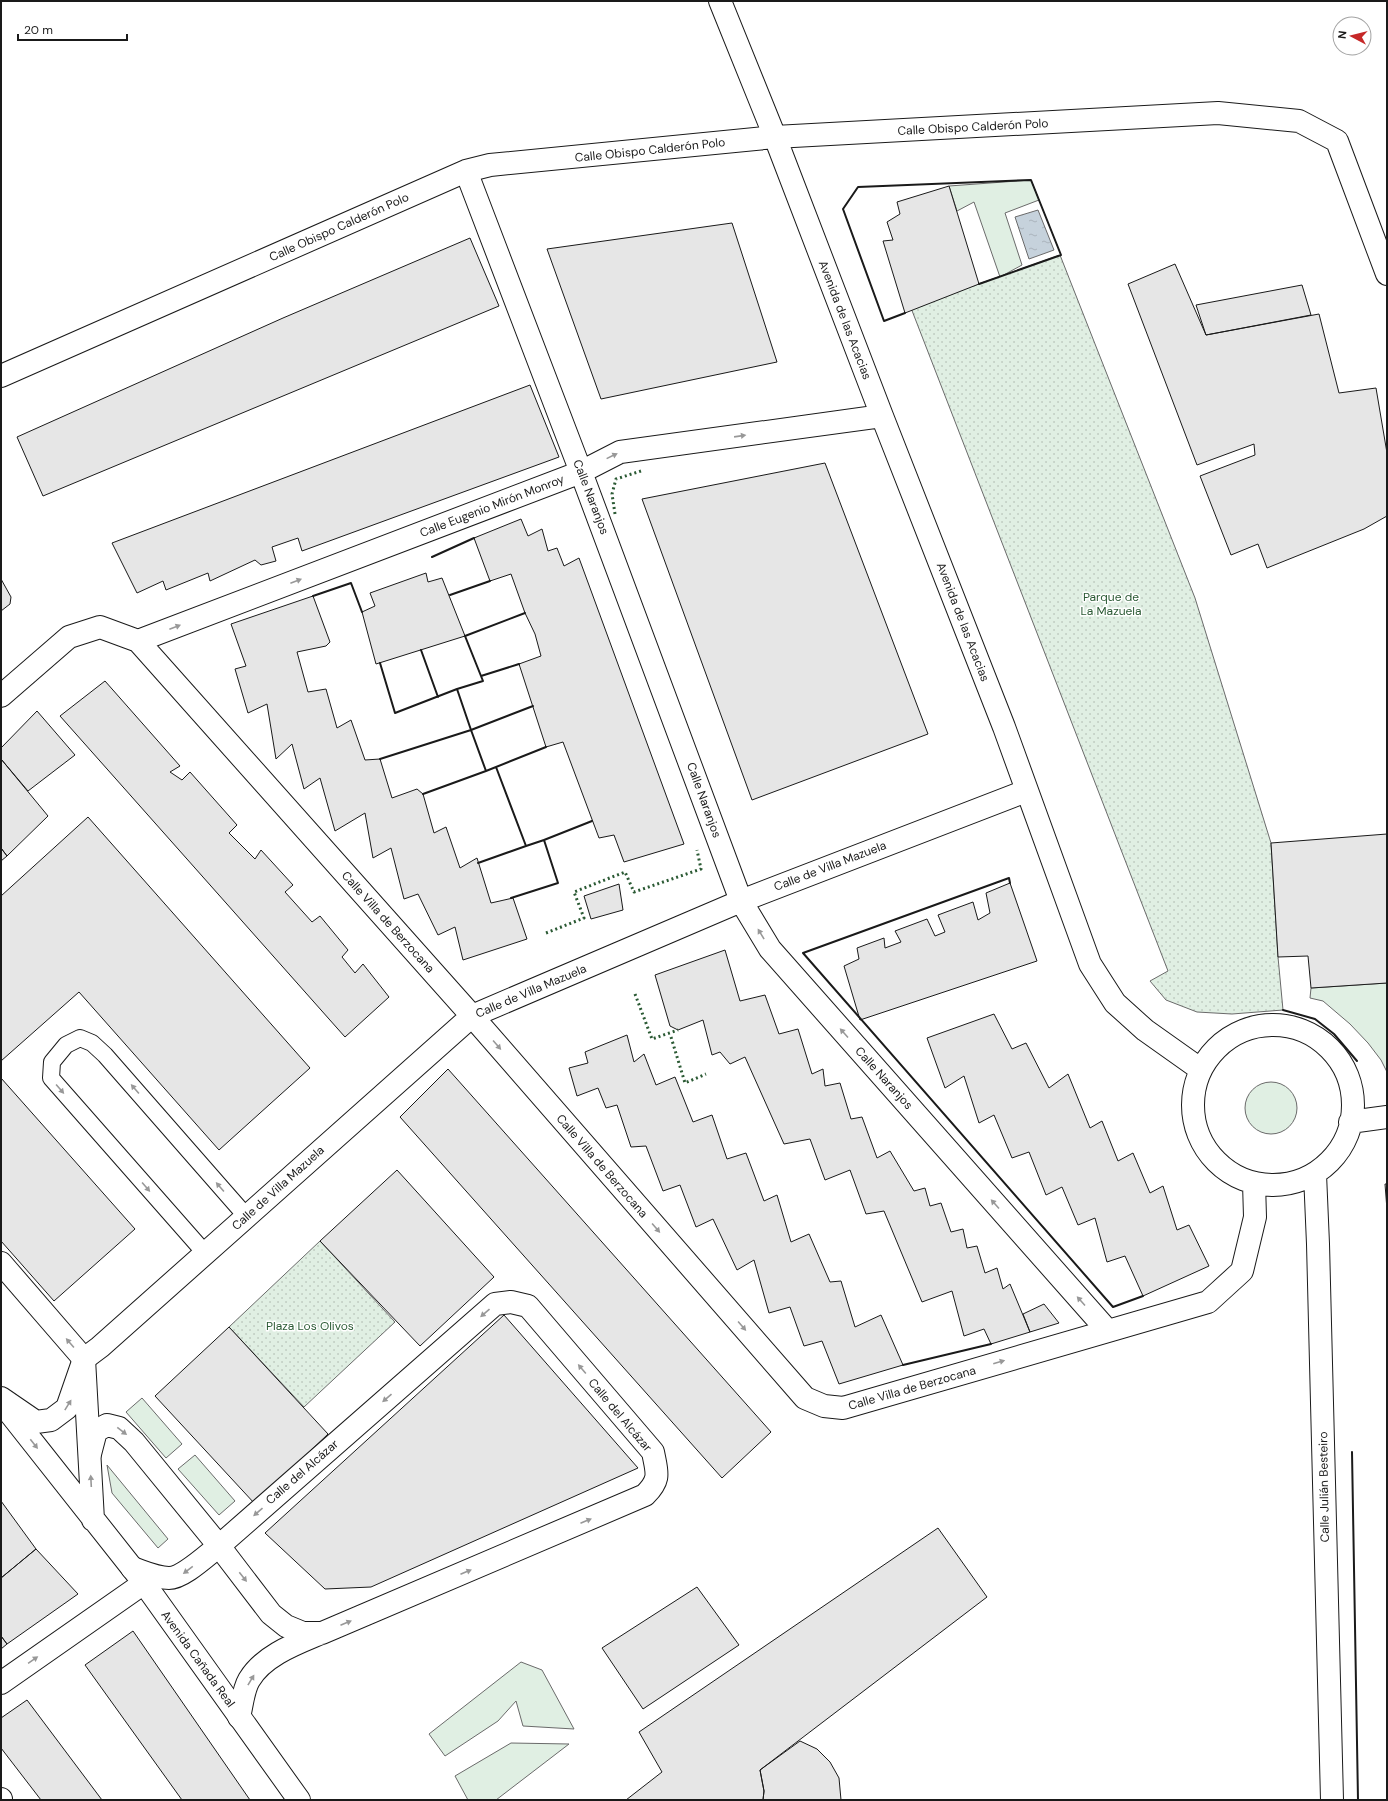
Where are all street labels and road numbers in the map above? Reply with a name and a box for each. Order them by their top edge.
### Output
street label: Calle Obispo Calderón Polo [897,115,1049,139]
street label: Calle Obispo Calderón Polo [574,134,726,166]
street label: Calle Obispo Calderón Polo [267,189,411,265]
street label: Avenida de las Acacias [815,258,875,382]
street label: Calle Naranjos [569,457,613,537]
street label: Calle Eugenio Mirón Monroy [417,471,567,541]
street label: Avenida de las Acacias [933,560,993,684]
street label: Calle Naranjos [683,760,725,840]
street label: Calle de Villa Mazuela [772,837,888,895]
street label: Calle Villa de Berzocana [338,868,438,976]
street label: Calle de Villa Mazuela [473,960,589,1022]
street label: Calle Naranjos [852,1043,916,1113]
street label: Calle Villa de Berzocana [553,1111,651,1221]
street label: Calle de Villa Mazuela [228,1142,328,1234]
street label: Calle Villa de Berzocana [846,1362,978,1414]
street label: Calle del Alcázar [585,1375,656,1456]
street label: Calle Julián Besteiro [1315,1431,1333,1543]
street label: Calle del Alcázar [262,1436,342,1508]
street label: Avenida Cañada Real [157,1607,239,1711]

